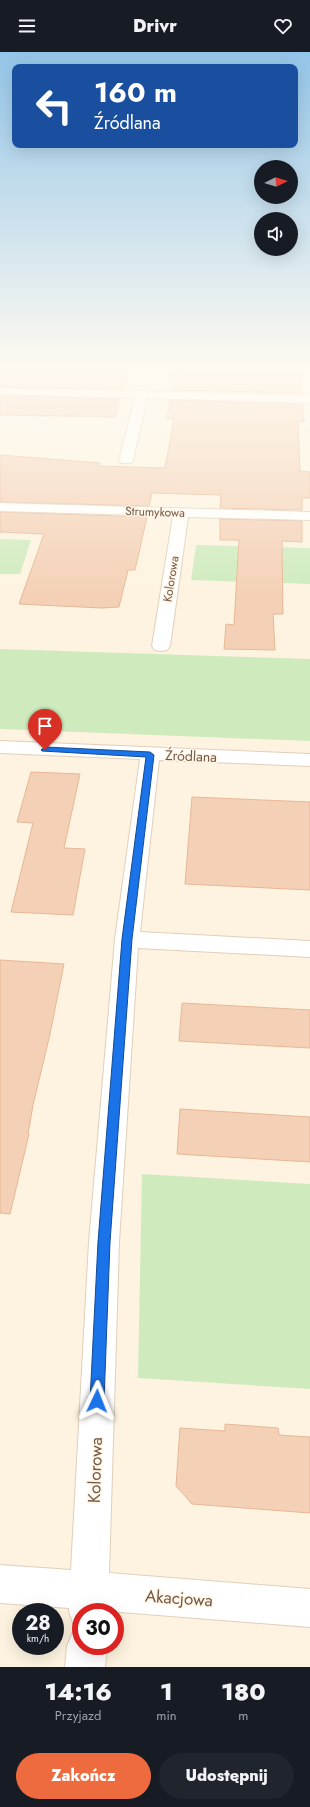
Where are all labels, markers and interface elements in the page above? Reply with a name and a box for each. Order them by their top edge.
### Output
text: Drivr [133,13,177,39]
icon: menu [16,15,38,37]
icon: heart [272,15,294,37]
text: 160 m [94,72,177,113]
icon: left [28,80,80,132]
text: Źródlana [94,110,161,136]
north arrow [254,160,298,204]
map controls [254,160,298,256]
button: sound [254,212,298,256]
street label: Strumykowa [125,502,185,522]
street label: Kolorowa [158,554,184,603]
pin [28,709,62,750]
icon: arrive [34,715,56,737]
street label: Źródlana [165,745,217,767]
position arrow [76,1380,118,1422]
street label: Kolorowa [82,1437,108,1503]
street label: Akacjowa [144,1584,214,1612]
speed limit sign: 30 [72,1603,124,1655]
text: 28 [25,1609,51,1638]
text: km/h [27,1631,49,1646]
text: 14:16 [44,1674,112,1709]
text: 1 [160,1674,173,1709]
text: 180 [221,1674,266,1709]
text: Przyjazd [55,1706,101,1725]
text: min [156,1706,177,1725]
text: m [238,1706,248,1725]
button: Zakończ [16,1753,151,1799]
button: Udostępnij [159,1753,294,1799]

